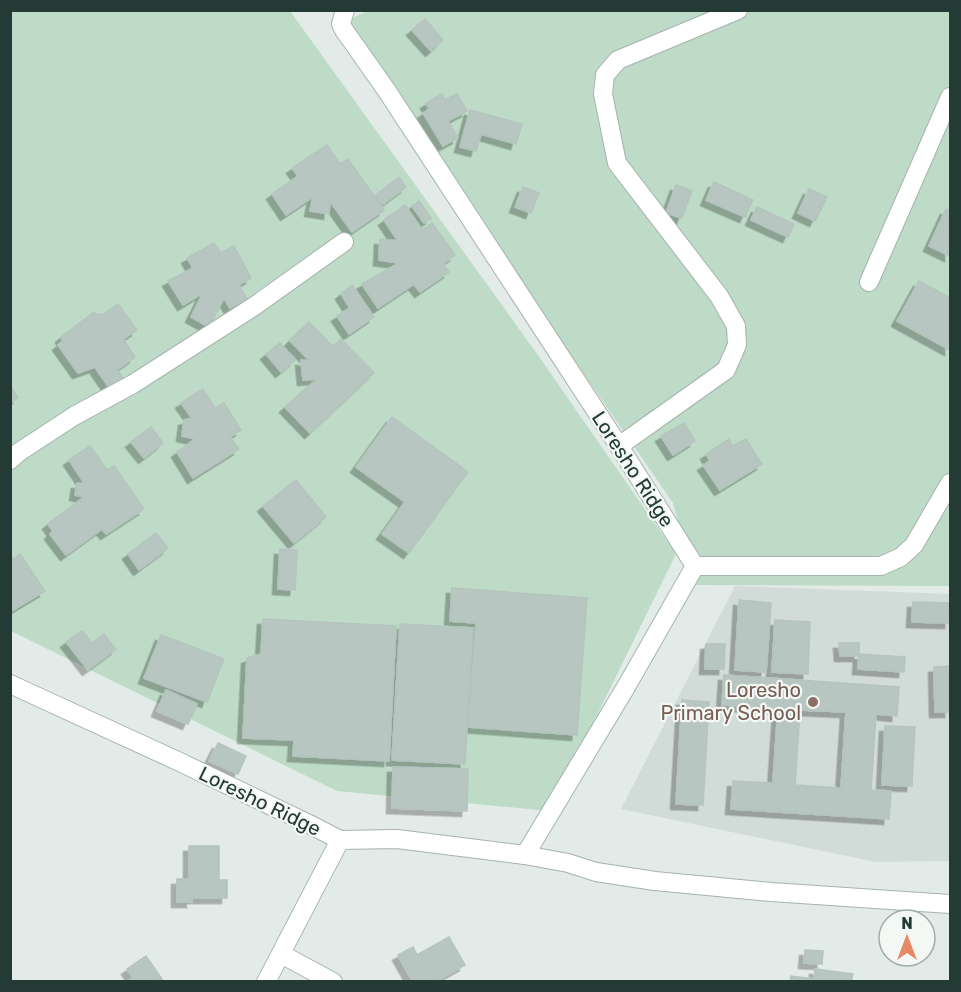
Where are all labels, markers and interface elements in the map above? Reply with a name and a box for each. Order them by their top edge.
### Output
street label: Loresho Ridge [587,407,679,531]
place label: Loresho Primary School [660,678,801,725]
marker: Loresho Primary School [806,695,820,709]
street label: Loresho Ridge [195,761,325,841]
north arrow [877,908,937,968]
text: N [901,914,913,933]

